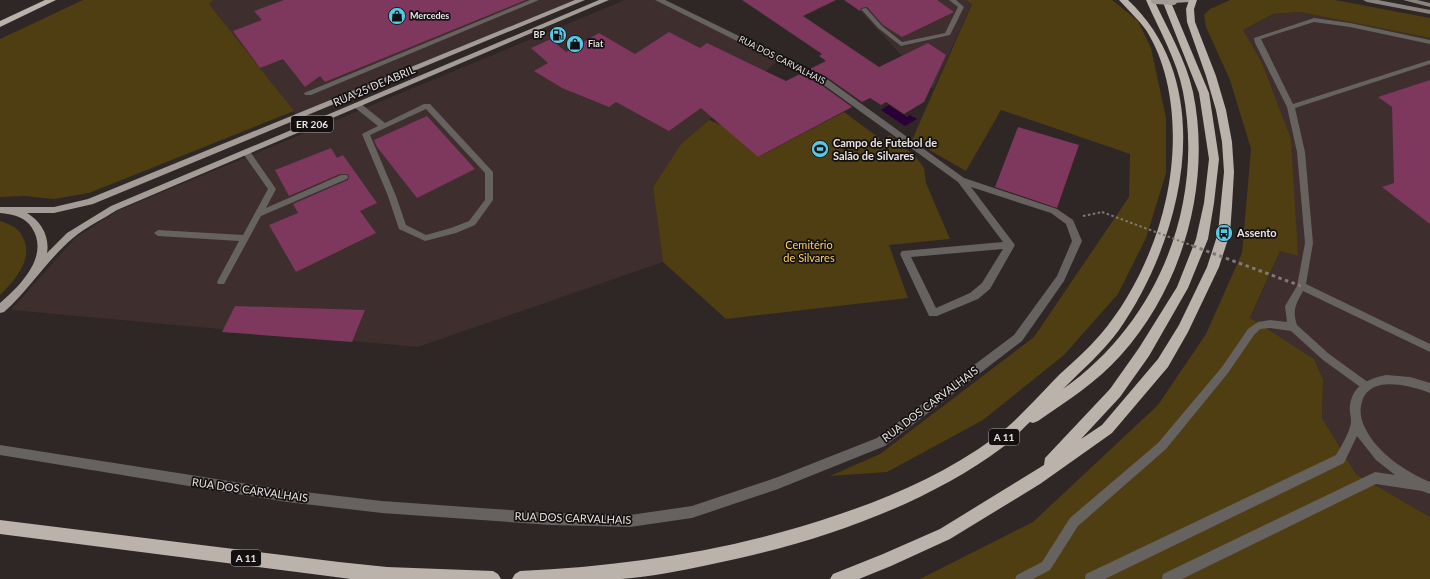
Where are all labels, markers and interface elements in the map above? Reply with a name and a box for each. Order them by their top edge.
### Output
shop icon: Mercedes [387,6,407,26]
place label: Mercedes [410,10,449,21]
fuel station icon: BP [548,25,568,45]
place label: BP [534,29,545,40]
street label: RUA DOS CARVALHAIS [737,33,827,86]
shop icon: Fiat [565,34,585,54]
place label: Fiat [588,38,604,49]
street label: RUA 25 DE ABRIL [331,62,417,109]
road number: ER 206 [291,116,333,132]
place label: Campo de Futebol de Salão de Silvares [833,136,937,162]
sports icon: Campo de Futebol de Salão de Silvares [810,139,830,159]
bus stop icon: Assento [1214,223,1234,243]
place label: Assento [1236,226,1277,239]
park label: Cemitério de Silvares [783,238,835,264]
street label: RUA DOS CARVALHAIS [879,363,980,444]
road number: A 11 [989,429,1019,445]
street label: RUA DOS CARVALHAIS [191,475,309,504]
street label: RUA DOS CARVALHAIS [514,509,632,526]
road number: A 11 [231,550,261,566]

